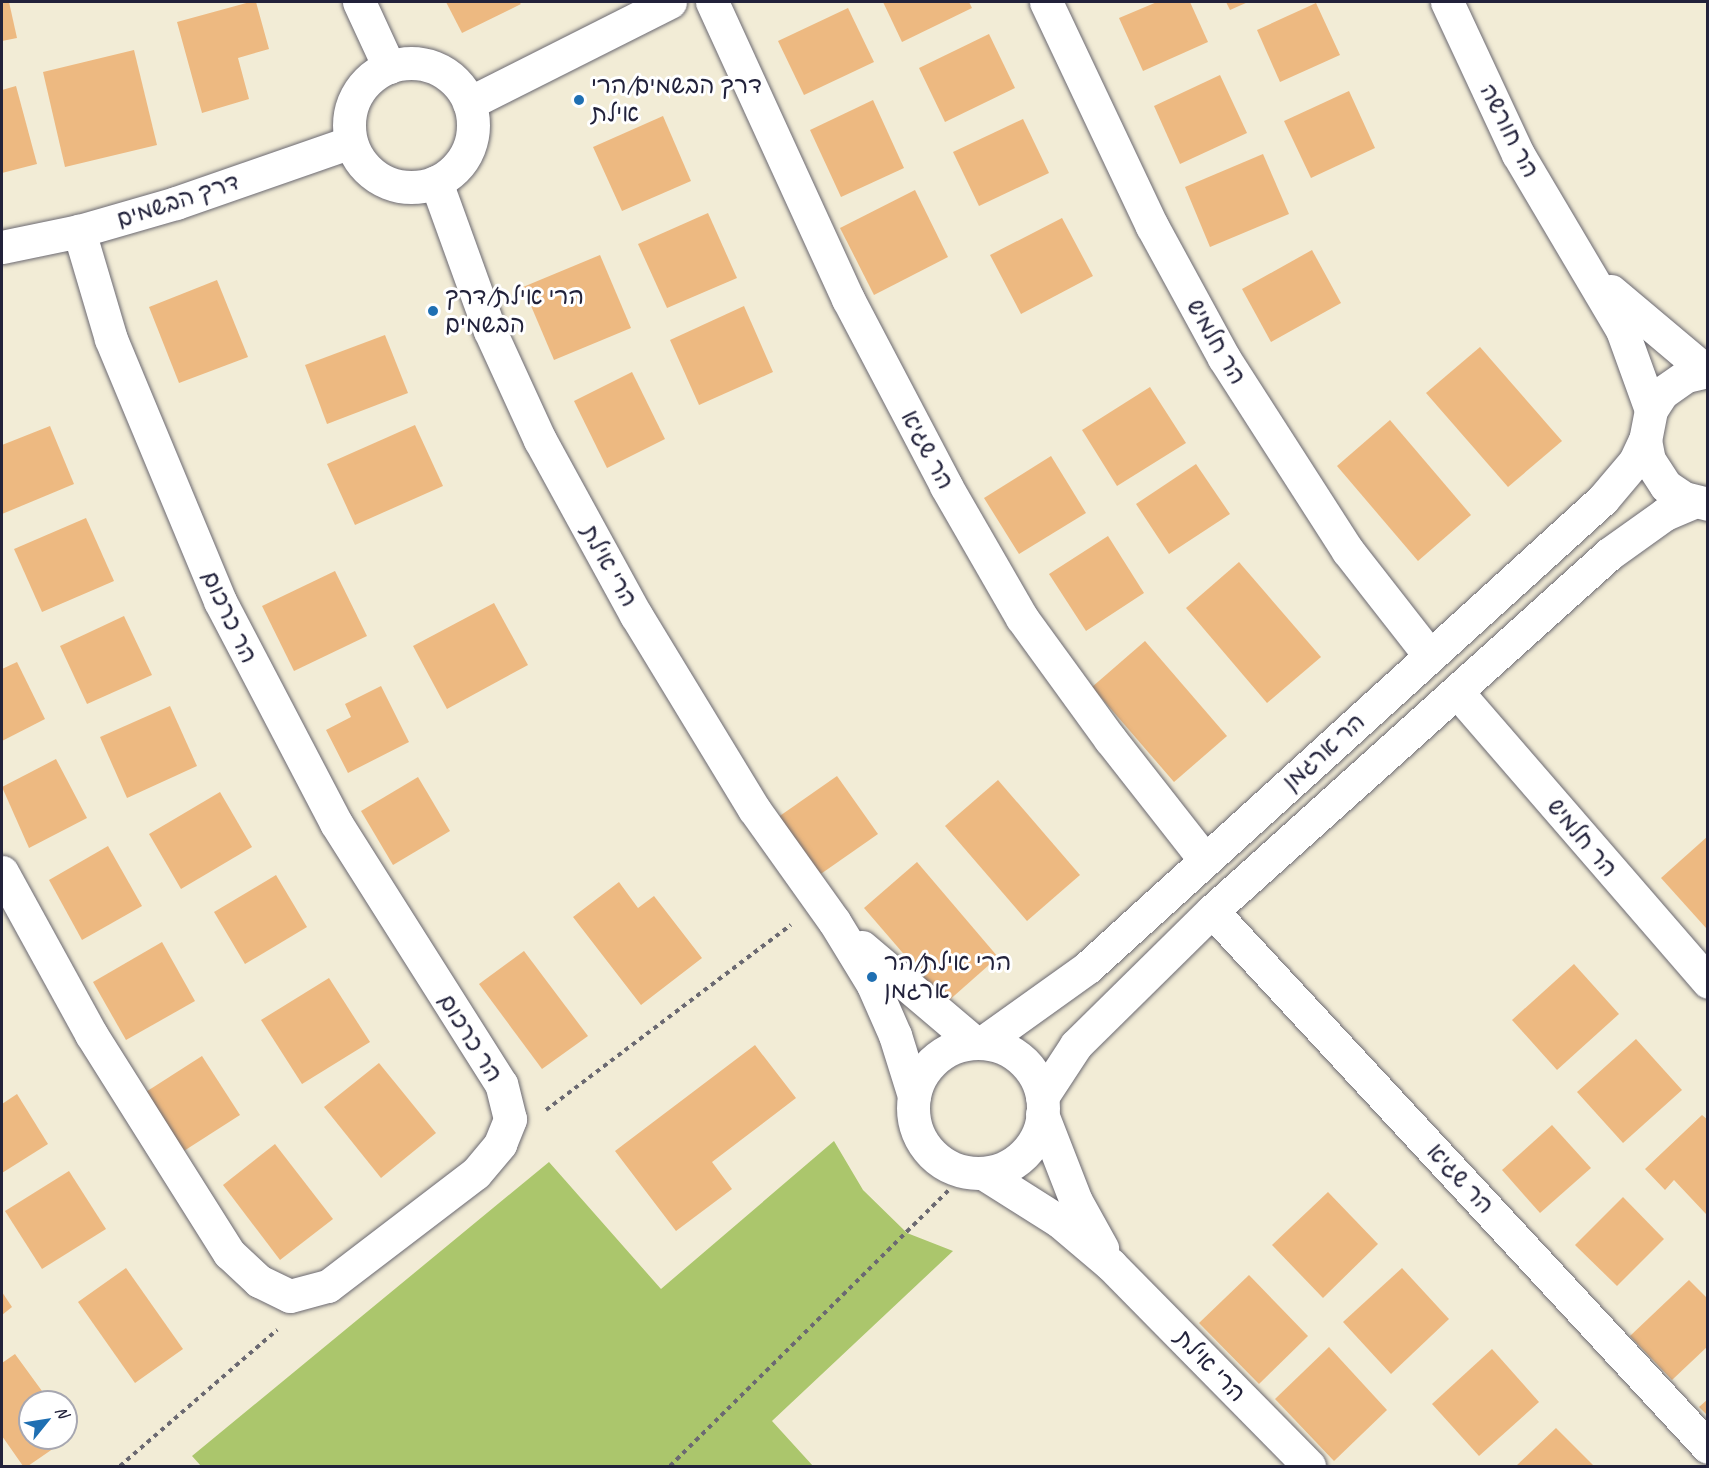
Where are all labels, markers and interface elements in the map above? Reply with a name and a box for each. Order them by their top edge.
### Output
place label: דרך הבשמים/הרי אילת [591,72,762,128]
street label: הר חורשה [1473,79,1545,183]
marker: דרך הבשמים/הרי אילת [572,93,586,107]
street label: דרך הבשמים [113,168,243,234]
place label: הרי אילת/דרך הבשמים [445,283,584,339]
street label: הר חלמיש [1180,294,1252,390]
marker: הרי אילת/דרך הבשמים [426,304,440,318]
street label: הר שגיא [894,406,960,494]
street label: הרי אילת [575,520,643,612]
street label: הר כרכום [195,566,263,668]
street label: הר ארגמן [1277,707,1371,797]
street label: הר חלמיש [1541,793,1623,883]
place label: הרי אילת/הר ארגמן [884,949,1011,1005]
marker: הרי אילת/הר ארגמן [865,970,879,984]
street label: הר כרכום [432,988,508,1088]
street label: הר שגיא [1420,1138,1500,1220]
street label: הרי אילת [1169,1324,1251,1408]
north arrow [18,1390,78,1450]
text: N [51,1403,73,1421]

